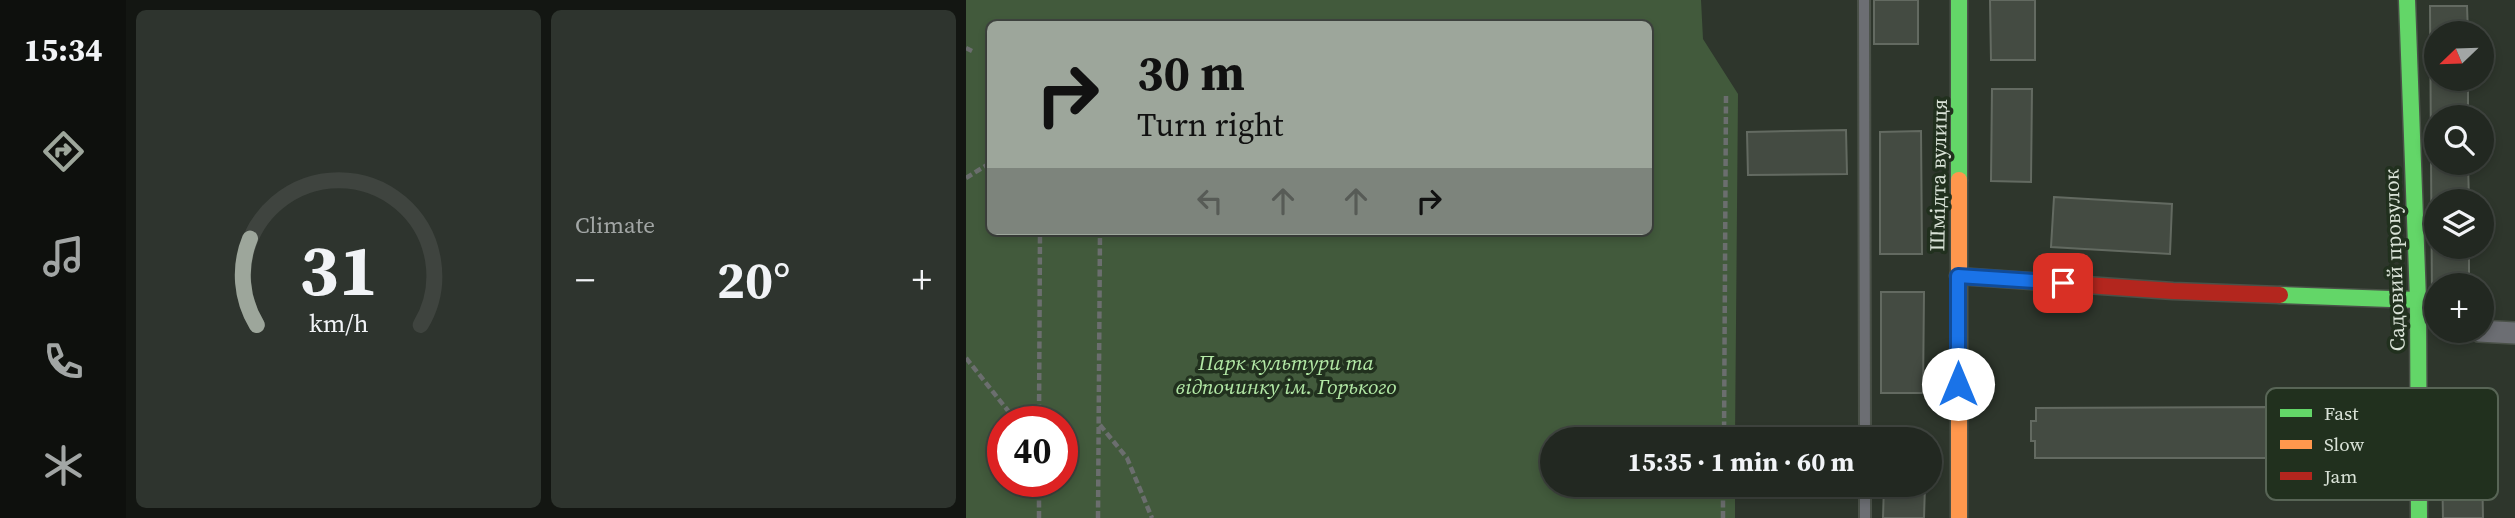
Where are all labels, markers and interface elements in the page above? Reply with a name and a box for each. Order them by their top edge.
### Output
north arrow [2424,21,2494,91]
map controls [2424,21,2494,343]
text: 15:34 [24,28,102,72]
text: 30 m [1137,39,1245,106]
icon: right [1022,49,1113,140]
street label: Шмідта вулиця [1922,98,1954,252]
text: Turn right [1137,103,1283,147]
button: search [2424,105,2494,175]
icon: directions [39,127,88,176]
street label: Садовий провулок [2376,168,2412,352]
icon: left [1191,182,1229,220]
icon: ahead [1264,182,1302,220]
icon: ahead [1337,182,1375,220]
icon: right [1410,182,1448,220]
button: layers [2424,189,2494,259]
text: Climate [575,209,655,241]
text: 31 [299,220,378,319]
icon: music [39,232,88,281]
text: 20° [717,244,790,315]
pin [2033,253,2093,313]
text: − [575,254,595,306]
text: + [912,254,932,306]
icon: arrive [2044,264,2082,302]
button: + [2424,273,2494,343]
text: km/h [309,306,368,340]
icon: phone [39,337,88,386]
position arrow [1921,347,1995,421]
park label: Парк культури та відпочинку ім. Горького [1176,348,1396,401]
legend [2266,388,2498,500]
text: Fast [2324,400,2359,426]
speed limit sign: 40 [987,406,1078,497]
text: Slow [2324,431,2365,457]
icon: climate [39,441,88,490]
text: 15:35 · 1 min · 60 m [1628,444,1854,480]
text: Jam [2323,463,2357,489]

